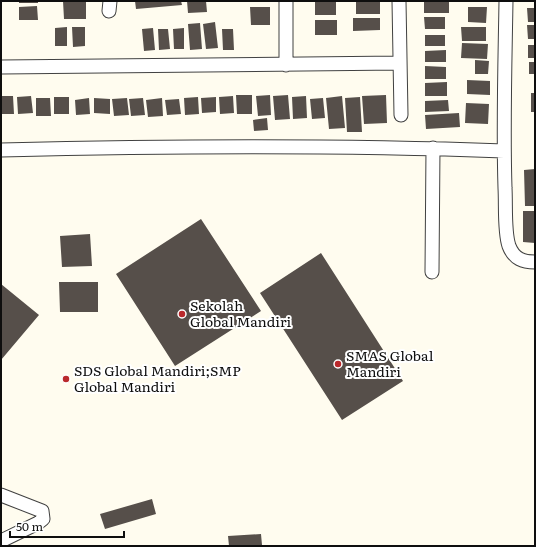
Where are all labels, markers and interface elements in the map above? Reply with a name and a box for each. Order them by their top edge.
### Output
place label: Sekolah Global Mandiri [190,295,292,331]
marker: Sekolah Global Mandiri [177,309,187,319]
place label: SMAS Global Mandiri [346,345,434,381]
marker: SMAS Global Mandiri [333,359,343,369]
place label: SDS Global Mandiri;SMP Global Mandiri [74,360,241,396]
marker: SDS Global Mandiri;SMP Global Mandiri [61,374,71,384]
scale bar [10,513,124,539]
text: 50 m [16,517,43,535]

